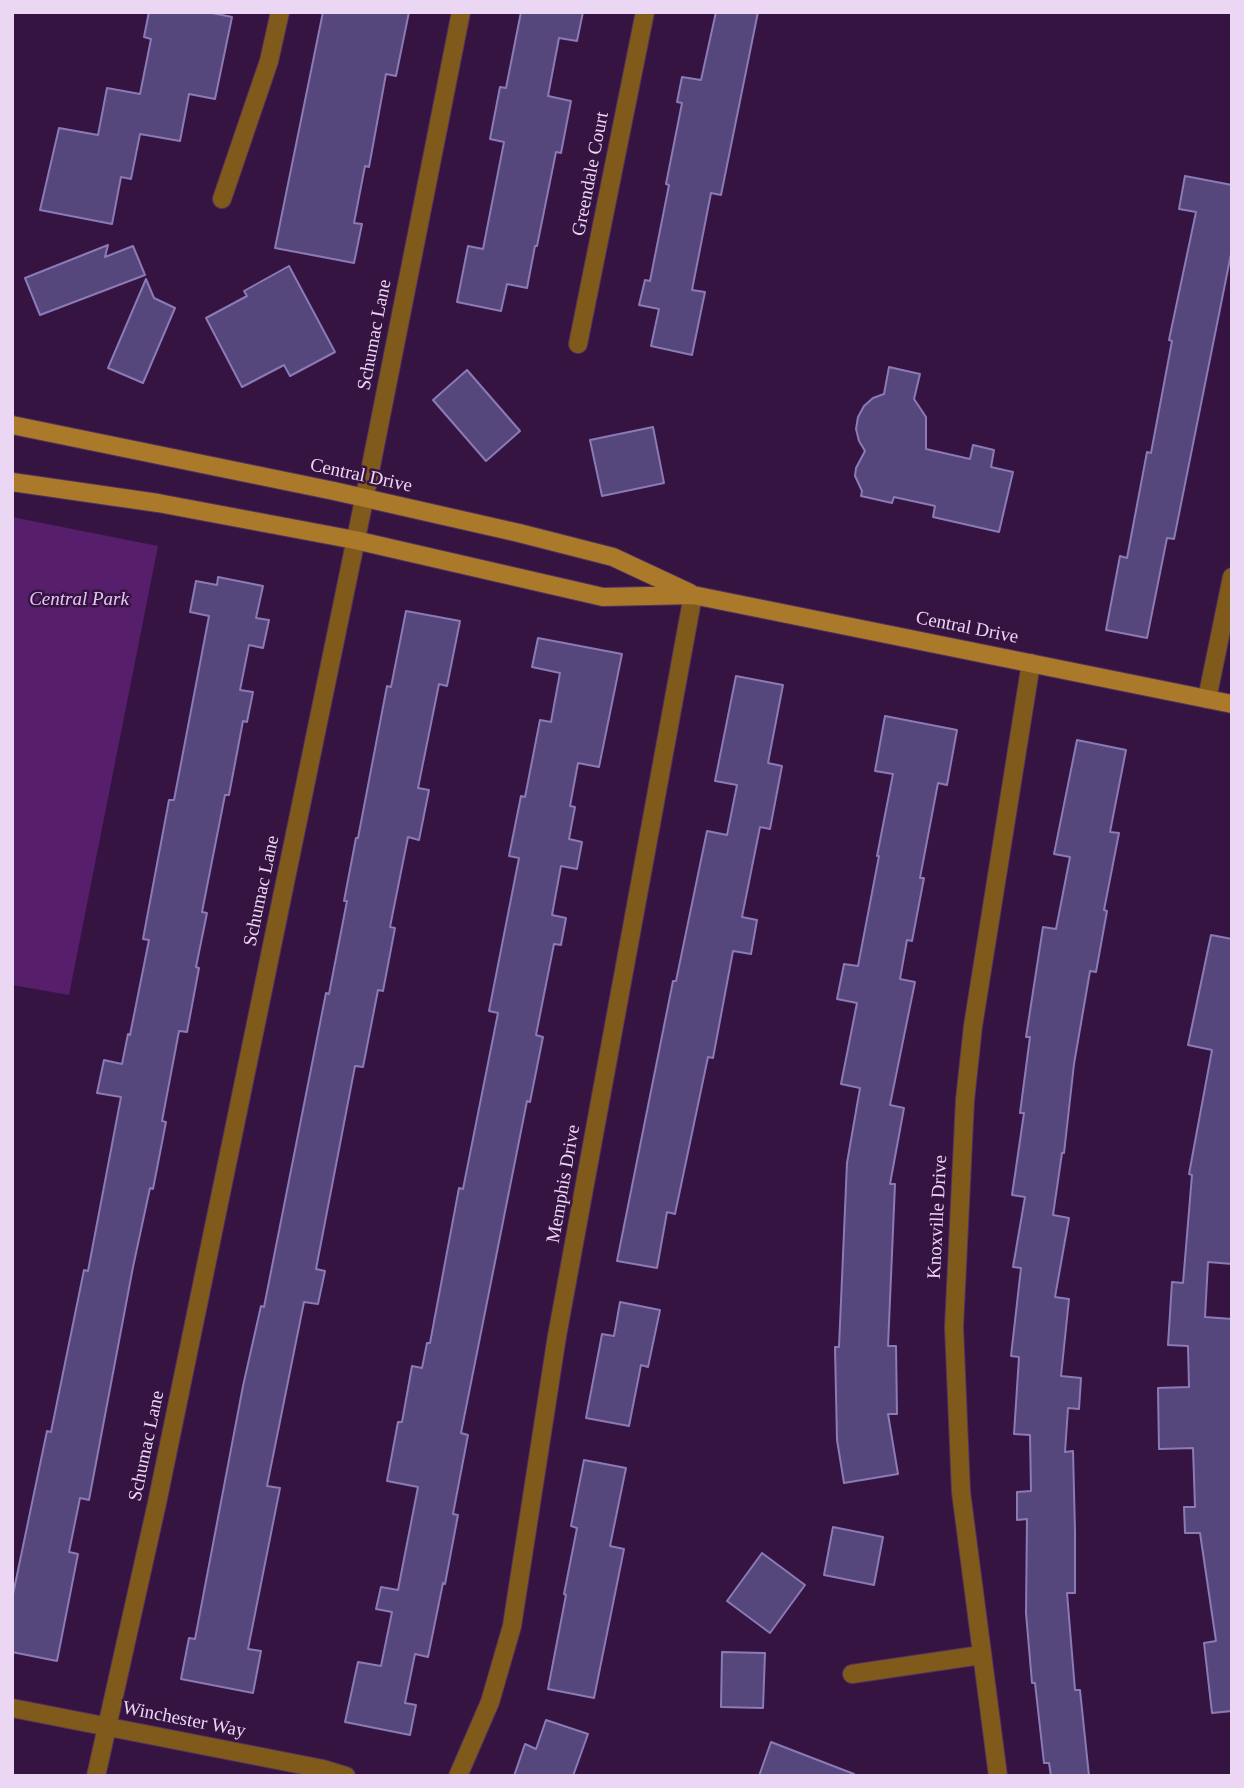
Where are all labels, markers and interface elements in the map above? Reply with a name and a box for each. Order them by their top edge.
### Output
street label: Greendale Court [568,110,614,238]
street label: Schumac Lane [353,278,397,392]
street label: Central Drive [308,454,414,498]
park label: Central Park [29,589,129,611]
street label: Central Drive [914,607,1020,649]
street label: Schumac Lane [239,834,285,948]
street label: Memphis Drive [542,1123,586,1245]
street label: Knoxville Drive [923,1154,953,1280]
street label: Schumac Lane [124,1389,170,1503]
street label: Winchester Way [121,1697,247,1743]

